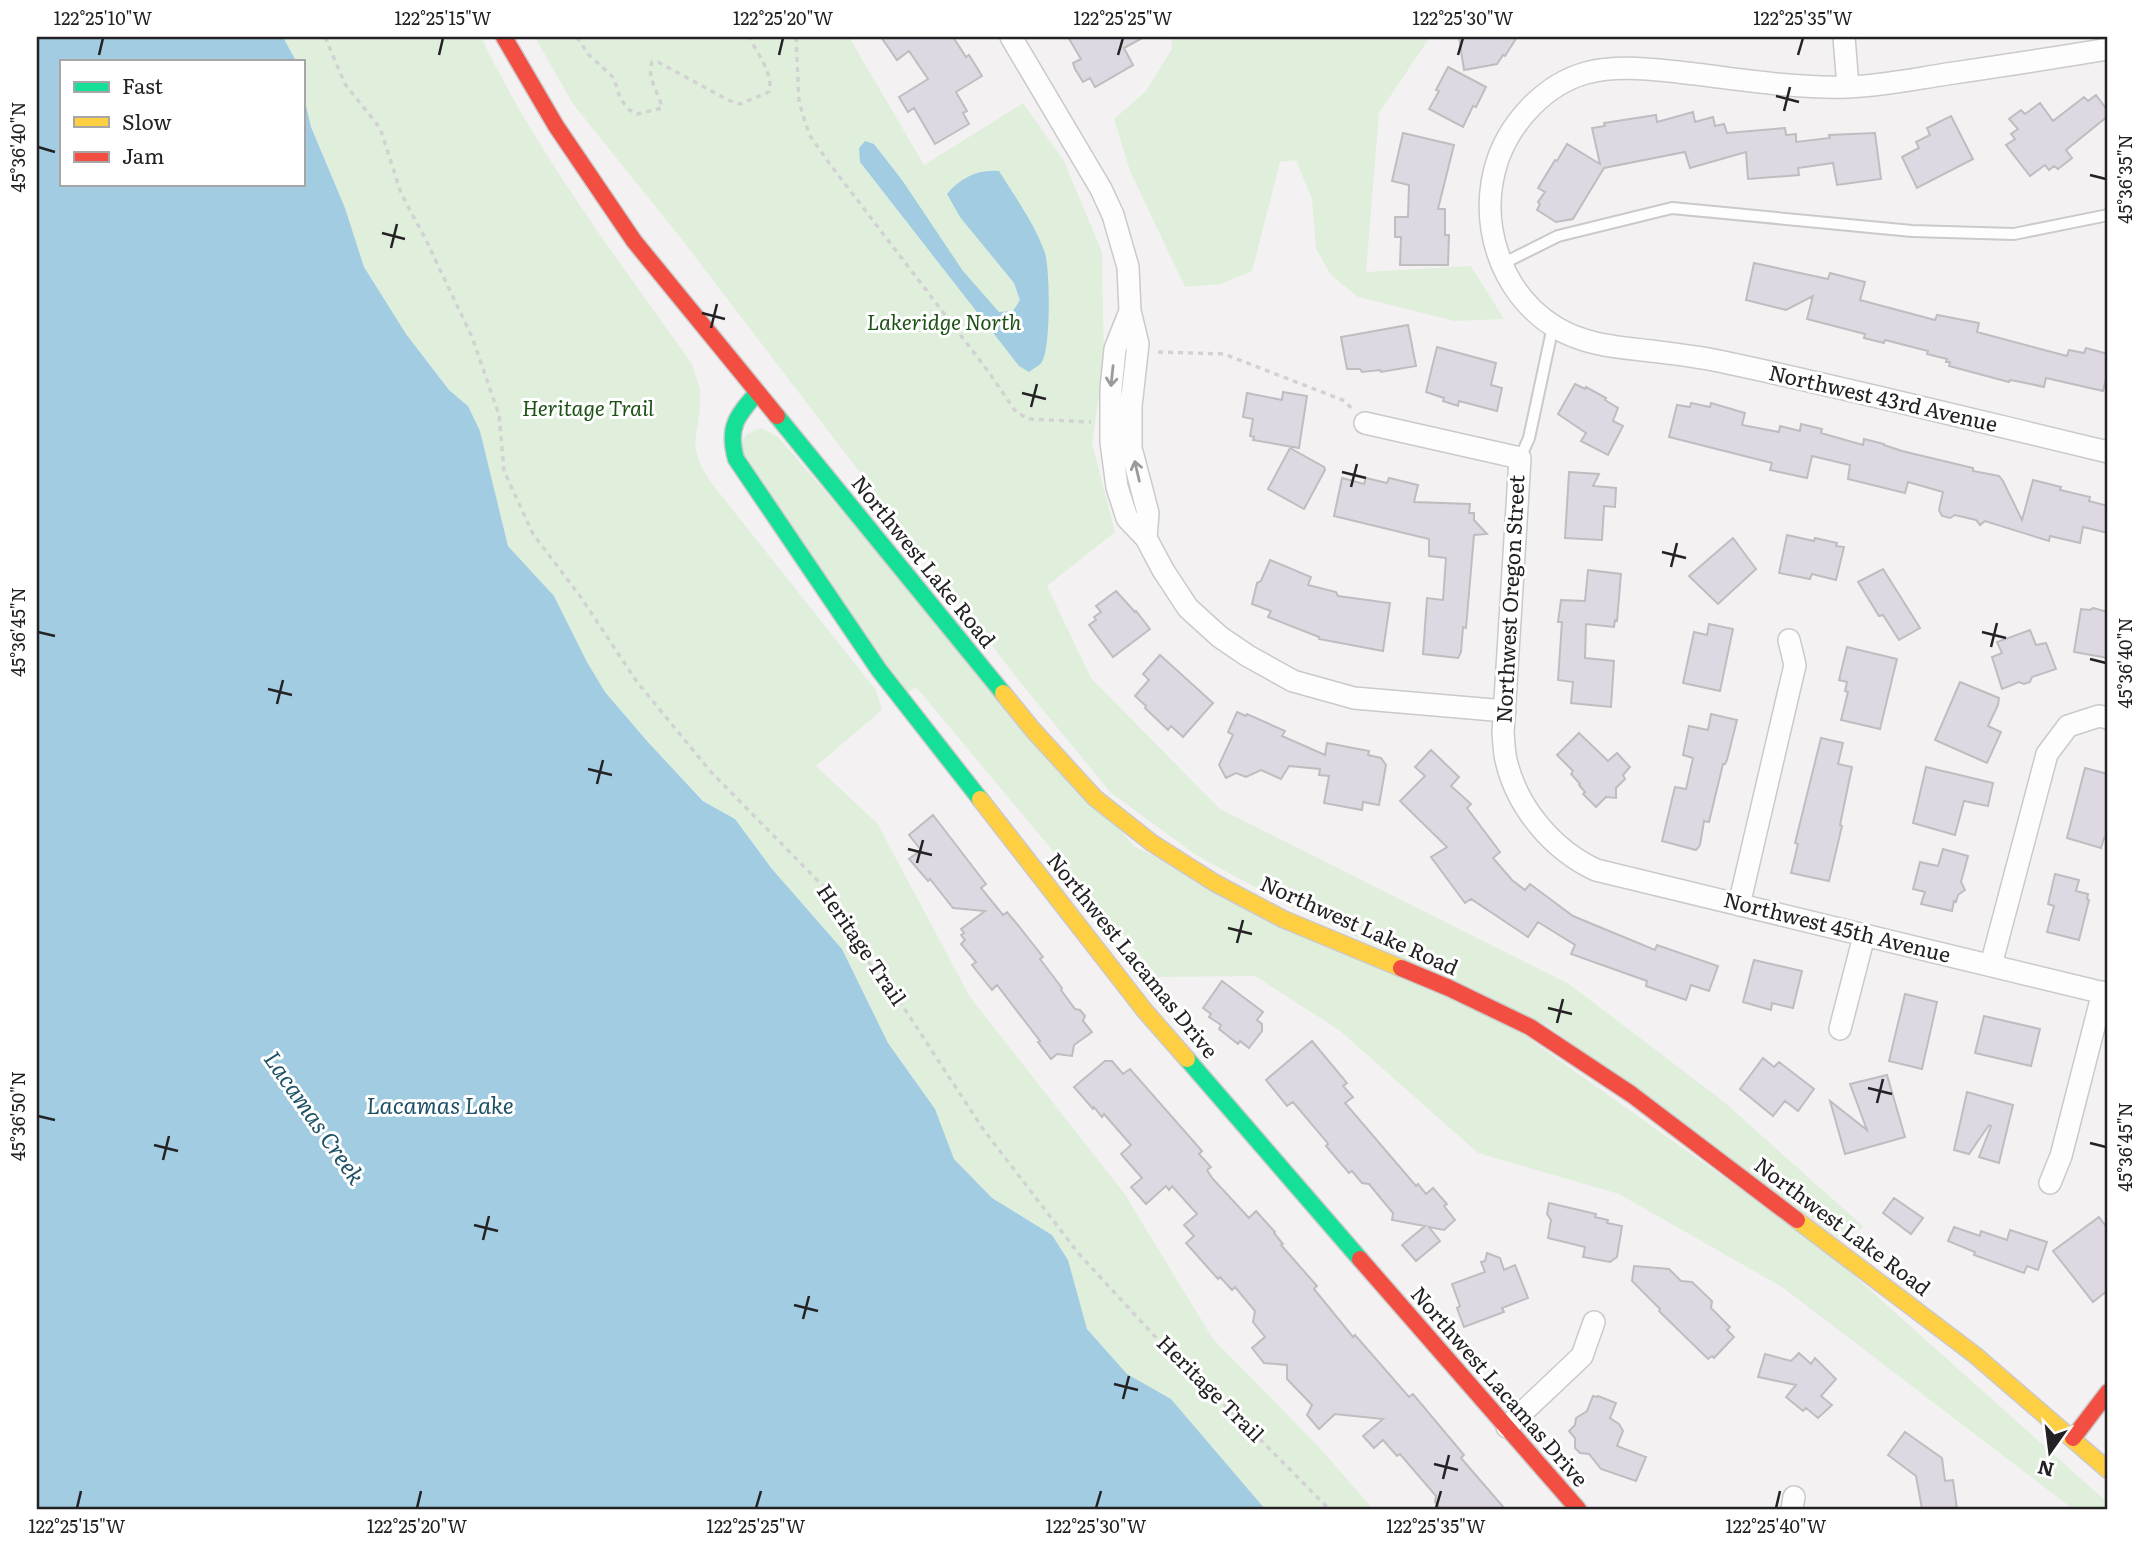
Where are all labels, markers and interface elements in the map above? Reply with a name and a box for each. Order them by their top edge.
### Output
text: 122°25'10"W [54,4,153,31]
text: 122°25'15"W [394,4,492,31]
text: 122°25'20"W [733,4,833,31]
text: 122°25'25"W [1074,4,1173,31]
text: 122°25'30"W [1413,4,1514,31]
text: 122°25'35"W [1753,4,1853,31]
legend [60,60,304,186]
text: Fast [122,69,163,100]
text: 45°36'40"N [4,102,31,192]
text: Slow [122,105,172,136]
text: 45°36'35"N [2111,134,2138,224]
text: Jam [122,139,164,170]
park label: Lakeridge North [867,305,1022,336]
street label: Northwest 43rd Avenue [1766,355,2001,438]
one-way arrow [1105,364,1118,387]
park label: Heritage Trail [522,391,654,422]
one-way arrow [1130,460,1143,483]
street label: Northwest Lake Road [846,468,1004,653]
street label: Northwest Oregon Street [1487,473,1531,724]
text: 45°36'45"N [4,587,31,677]
text: 45°36'40"N [2111,618,2138,708]
street label: Northwest Lacamas Drive [1041,845,1227,1064]
street label: Northwest Lake Road [1256,866,1464,981]
street label: Heritage Trail [811,877,915,1011]
street label: Northwest 45th Avenue [1721,882,1954,969]
water label: Lacamas Creek [257,1043,375,1191]
text: 45°36'50"N [4,1071,31,1161]
water label: Lacamas Lake [366,1087,514,1121]
text: 45°36'45"N [2111,1102,2138,1192]
street label: Northwest Lake Road [1749,1148,1938,1302]
street label: Northwest Lacamas Drive [1405,1278,1597,1493]
street label: Heritage Trail [1151,1327,1272,1448]
north arrow [2016,1416,2086,1486]
text: N [2034,1454,2057,1485]
text: 122°25'15"W [28,1512,126,1539]
text: 122°25'20"W [367,1512,467,1539]
text: 122°25'25"W [707,1512,806,1539]
text: 122°25'30"W [1046,1512,1147,1539]
text: 122°25'35"W [1386,1512,1486,1539]
text: 122°25'40"W [1726,1512,1827,1539]

